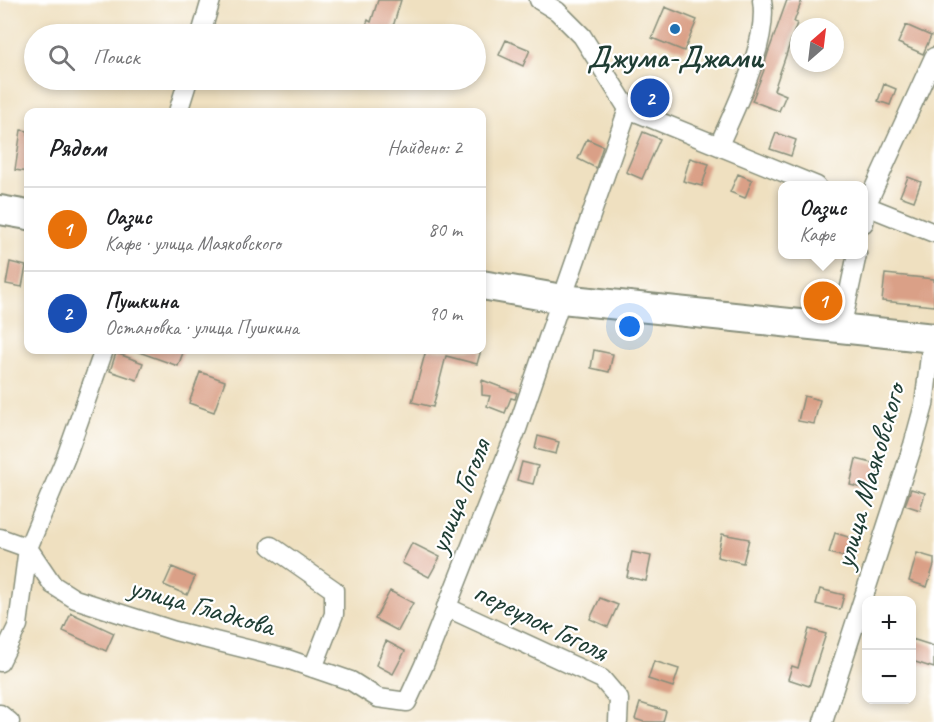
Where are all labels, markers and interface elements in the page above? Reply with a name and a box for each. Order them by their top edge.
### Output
north arrow [790,18,844,72]
marker: Джума-Джами [668,22,682,36]
search box [24,24,486,90]
place label: Джума-Джами [587,38,764,76]
icon: search [45,41,78,74]
text: Поиск [93,43,139,71]
pin: 2 [630,76,670,120]
text: Рядом [48,131,106,164]
text: Найдено: 2 [387,135,462,160]
popup [778,181,868,259]
text: Оазис [800,194,846,222]
text: Оазис [105,203,152,231]
text: 1 [63,217,72,242]
text: 80 m [428,217,462,242]
text: Кафе [800,222,835,247]
text: Кафе · улица Маяковского [105,231,281,256]
pin: 1 [804,278,842,324]
text: Пушкина [105,287,178,315]
text: 2 [63,301,72,326]
text: 90 m [428,301,462,326]
your location [615,312,644,341]
text: Остановка · улица Пушкина [105,315,299,340]
street label: улица Маяковского [824,376,914,575]
street label: улица Гоголя [418,431,500,561]
street label: улица Гладкова [123,567,282,646]
street label: переулок Гоголя [467,572,616,670]
map controls [862,596,916,704]
button: + [862,596,916,650]
button: − [862,650,916,704]

